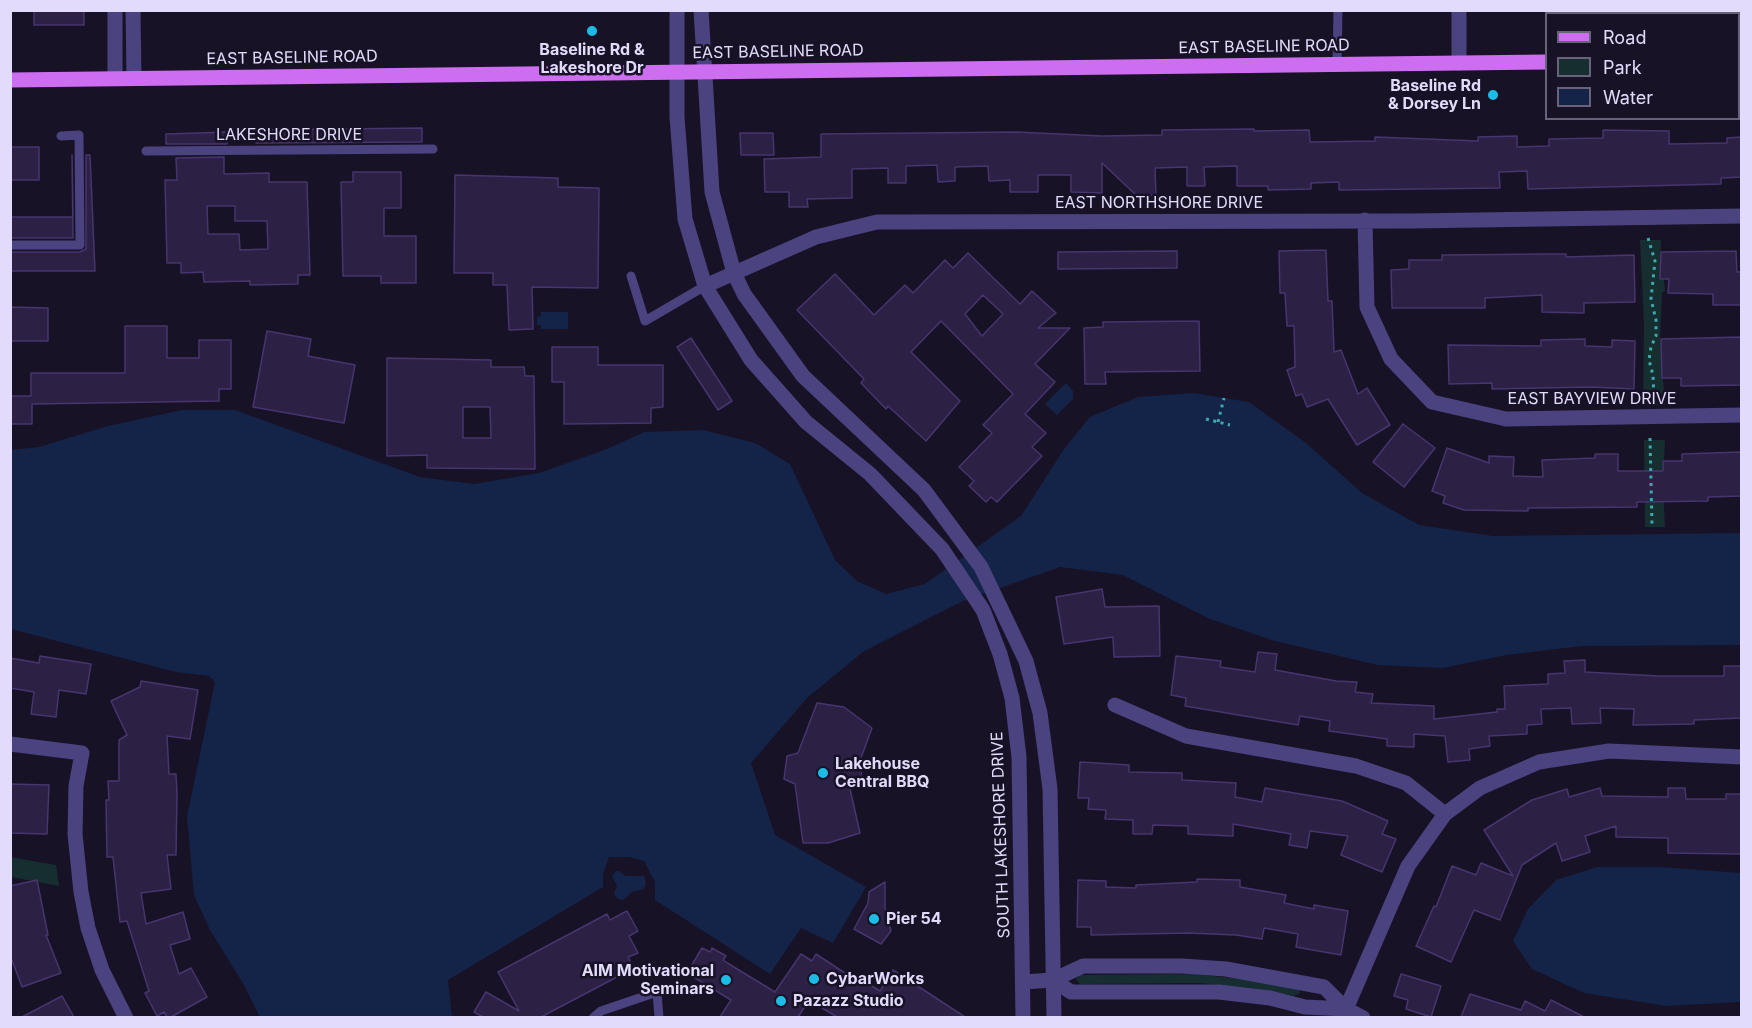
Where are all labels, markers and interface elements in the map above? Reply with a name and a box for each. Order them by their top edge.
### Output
legend [1545,12,1740,120]
marker: Baseline Rd & Lakeshore Dr [585,24,599,38]
text: Road [1603,27,1646,48]
street label: EAST BASELINE ROAD [1178,36,1350,58]
place label: Baseline Rd & Lakeshore Dr [539,40,645,78]
street label: EAST BASELINE ROAD [692,41,864,63]
street label: EAST BASELINE ROAD [206,47,378,69]
text: Park [1603,57,1642,78]
place label: Baseline Rd & Dorsey Ln [1388,76,1481,114]
text: Water [1603,87,1653,108]
marker: Baseline Rd & Dorsey Ln [1486,88,1500,102]
street label: LAKESHORE DRIVE [216,125,362,145]
street label: EAST NORTHSHORE DRIVE [1055,193,1263,213]
street label: EAST BAYVIEW DRIVE [1508,389,1676,409]
street label: SOUTH LAKESHORE DRIVE [988,731,1014,939]
place label: Lakehouse Central BBQ [835,754,930,792]
marker: Lakehouse Central BBQ [816,766,830,780]
place label: Pier 54 [886,909,942,929]
marker: Pier 54 [867,912,881,926]
place label: AIM Motivational Seminars [582,961,714,999]
place label: CybarWorks [826,969,924,989]
marker: CybarWorks [807,972,821,986]
marker: AIM Motivational Seminars [719,973,733,987]
place label: Pazazz Studio [793,991,904,1011]
marker: Pazazz Studio [774,994,788,1008]

